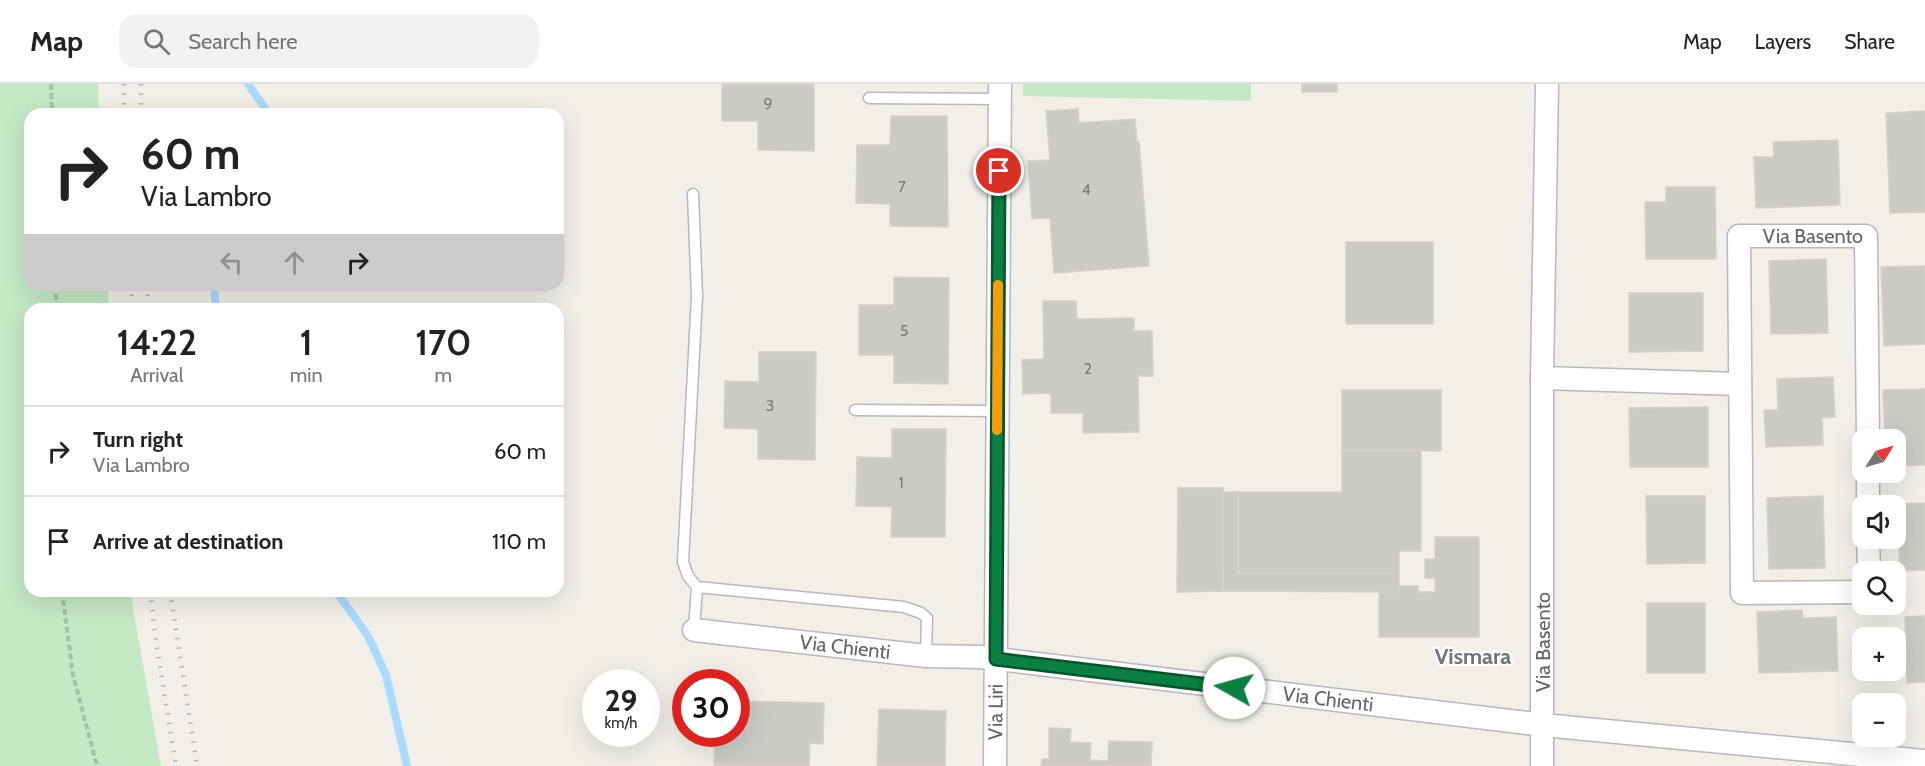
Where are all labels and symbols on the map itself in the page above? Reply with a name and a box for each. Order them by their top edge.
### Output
house number: 9 [763,94,773,113]
pin [973,145,1024,196]
house number: 7 [898,177,906,196]
house number: 4 [1081,180,1091,199]
street label: Via Basento [1763,224,1863,248]
house number: 5 [900,321,908,340]
house number: 2 [1084,359,1092,378]
house number: 3 [766,396,774,415]
north arrow [1852,429,1906,483]
house number: 1 [898,473,904,492]
street label: Via Basento [1531,592,1555,692]
street label: Via Chienti [798,630,892,664]
district label: Vismara [1435,643,1511,670]
position arrow [1202,656,1266,720]
speed limit sign: 30 [672,669,750,747]
street label: Via Chienti [1281,682,1375,716]
street label: Via Liri [983,684,1008,740]

